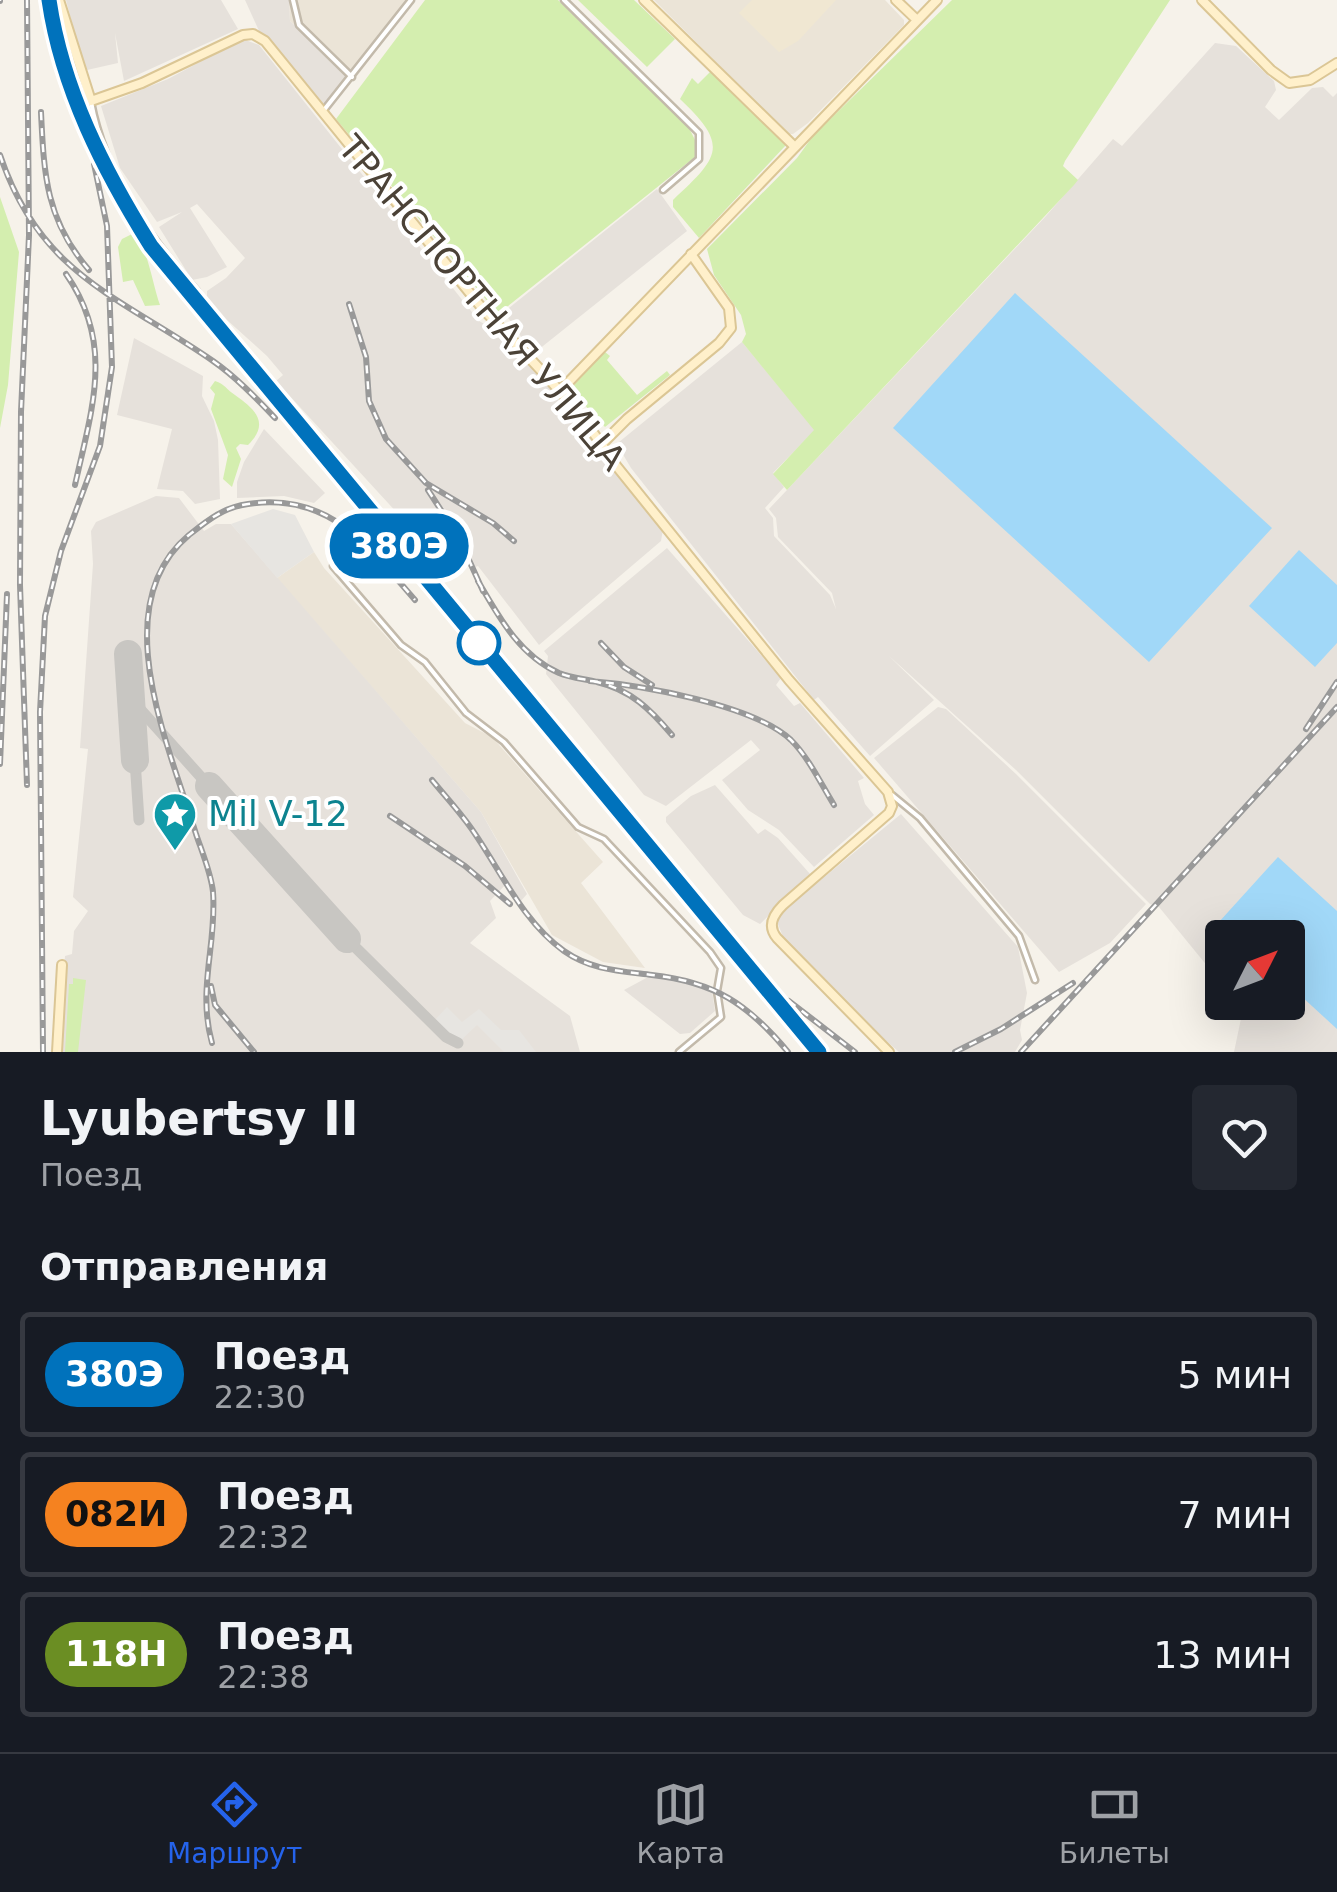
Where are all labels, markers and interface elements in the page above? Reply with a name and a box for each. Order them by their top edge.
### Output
street label: ТРАНСПОРТНАЯ УЛИЦА [330,127,634,478]
line badge: 380Э [329,514,469,578]
text: 380Э [350,526,448,566]
unlabelled marker [458,622,500,664]
place icon: Mil V-12 [152,791,198,852]
place label: Mil V-12 [208,794,348,834]
north arrow [1205,920,1305,1020]
map controls [1205,920,1305,1020]
button: heart [1192,1085,1297,1190]
text: Lyubertsy II [40,1090,359,1146]
text: Поезд [40,1156,142,1194]
text: Отправления [40,1245,328,1289]
text: Поезд [214,1334,350,1378]
text: 5 мин [1178,1353,1292,1397]
text: 380Э [65,1354,164,1394]
text: 22:30 [214,1378,306,1416]
text: Поезд [217,1474,354,1518]
text: 7 мин [1178,1493,1292,1537]
text: 082И [65,1494,167,1534]
text: 22:32 [217,1518,310,1556]
text: Поезд [217,1614,354,1658]
text: 13 мин [1153,1633,1292,1677]
text: 118Н [65,1634,167,1674]
text: 22:38 [217,1658,310,1696]
tab: Маршрут [167,1777,302,1870]
tab: Карта [637,1777,725,1870]
tab: Билеты [1059,1777,1170,1870]

